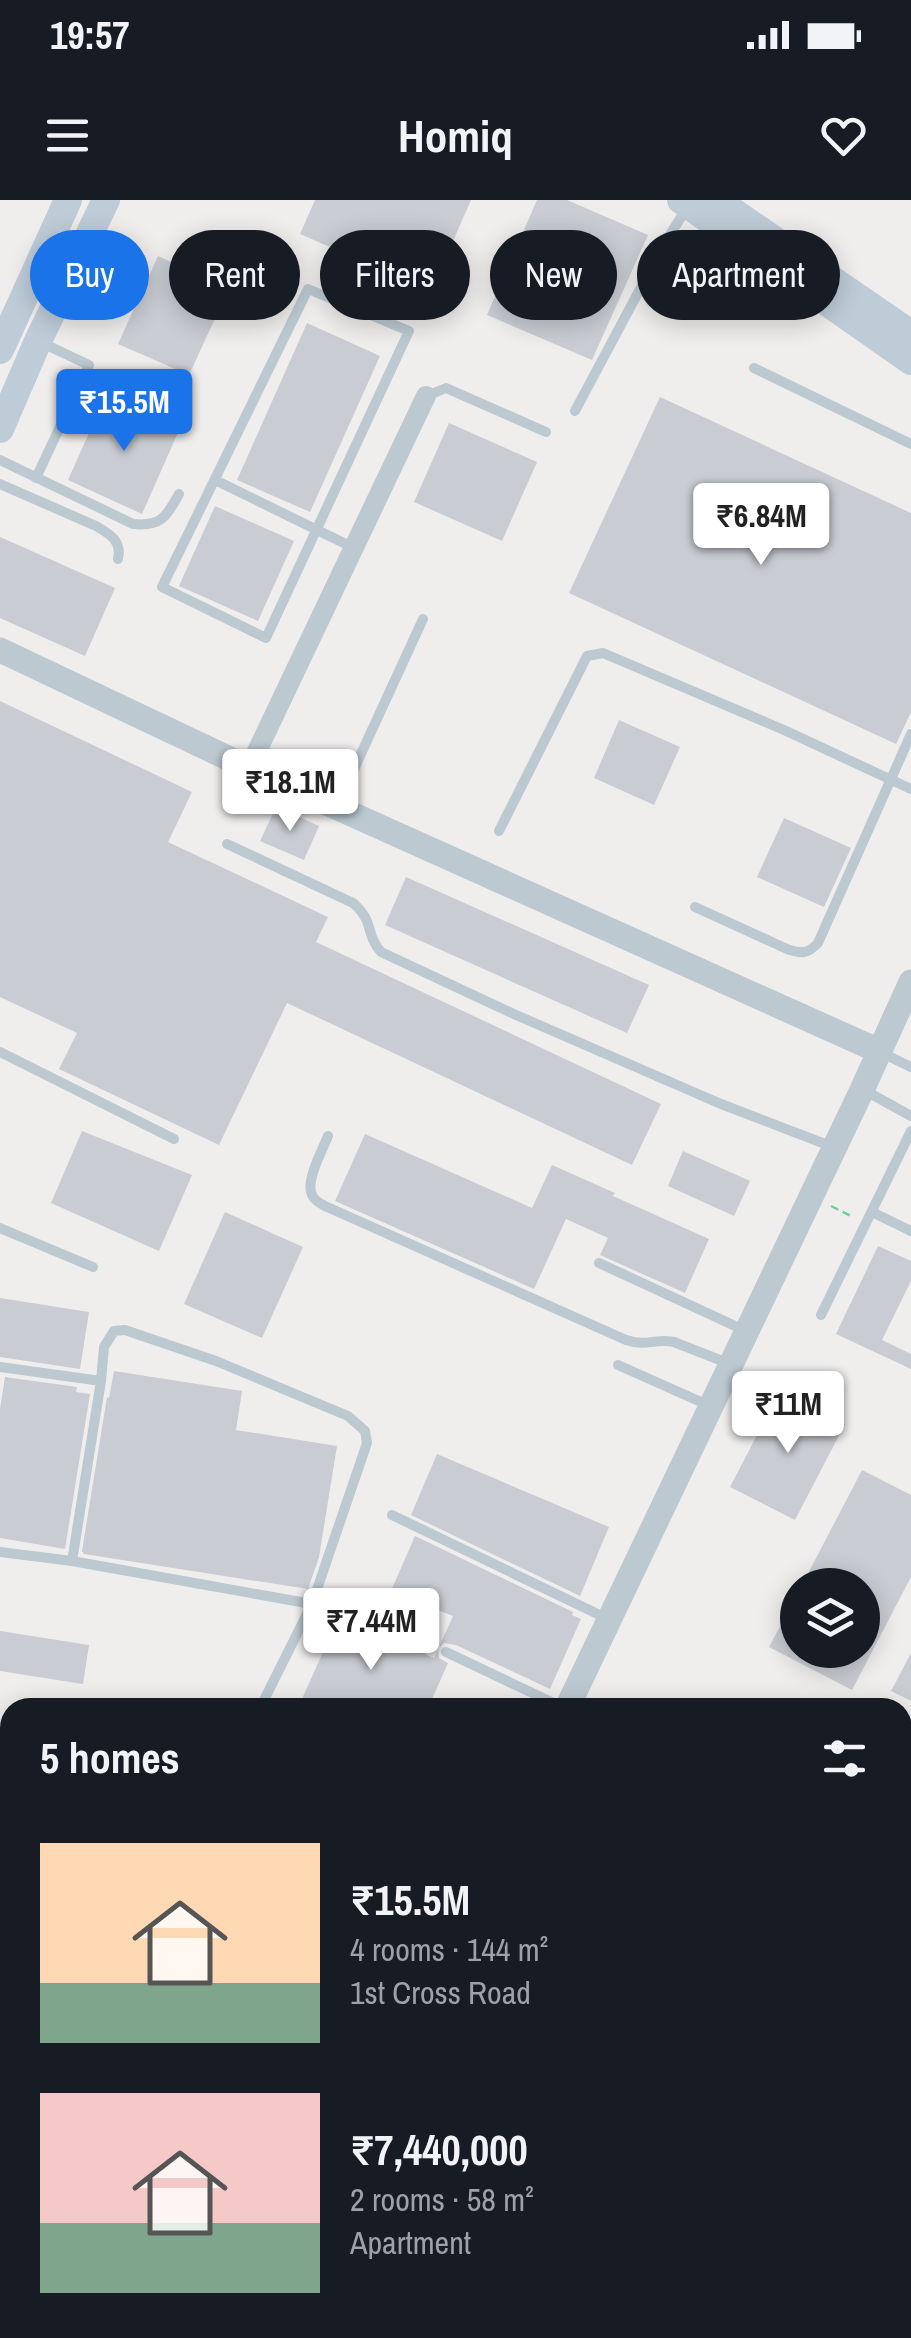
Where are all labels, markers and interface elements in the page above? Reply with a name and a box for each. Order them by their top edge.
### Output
text: 19:57 [50,10,130,61]
text: Homiq [398,105,513,166]
icon: menu [40,108,95,163]
icon: heart [816,108,871,163]
chip: Buy [30,230,149,320]
chip: Rent [169,230,300,320]
chip: Filters [320,230,470,320]
chip: New [490,230,617,320]
chip: Apartment [637,230,840,320]
pin: ₹15.5M [43,369,205,454]
text: ₹15.5M [78,380,170,423]
pin: ₹6.84M [680,483,842,568]
text: ₹6.84M [715,494,807,537]
pin: ₹18.1M [209,749,371,834]
text: ₹18.1M [244,760,336,803]
pin: ₹11M [729,1371,847,1456]
text: ₹11M [754,1382,822,1425]
map controls [780,1568,880,1668]
button: layers [780,1568,880,1668]
pin: ₹7.44M [290,1588,452,1673]
text: ₹7.44M [325,1599,417,1642]
text: 5 homes [40,1730,180,1786]
icon: filters [817,1731,872,1786]
text: ₹15.5M [350,1872,470,1928]
icon: home [120,1883,240,2003]
text: 4 rooms · 144 m² [350,1928,548,1971]
text: 1st Cross Road [350,1971,531,2014]
text: ₹7,440,000 [350,2122,528,2178]
icon: home [120,2133,240,2253]
text: 2 rooms · 58 m² [350,2178,534,2221]
text: Apartment [350,2221,471,2264]

